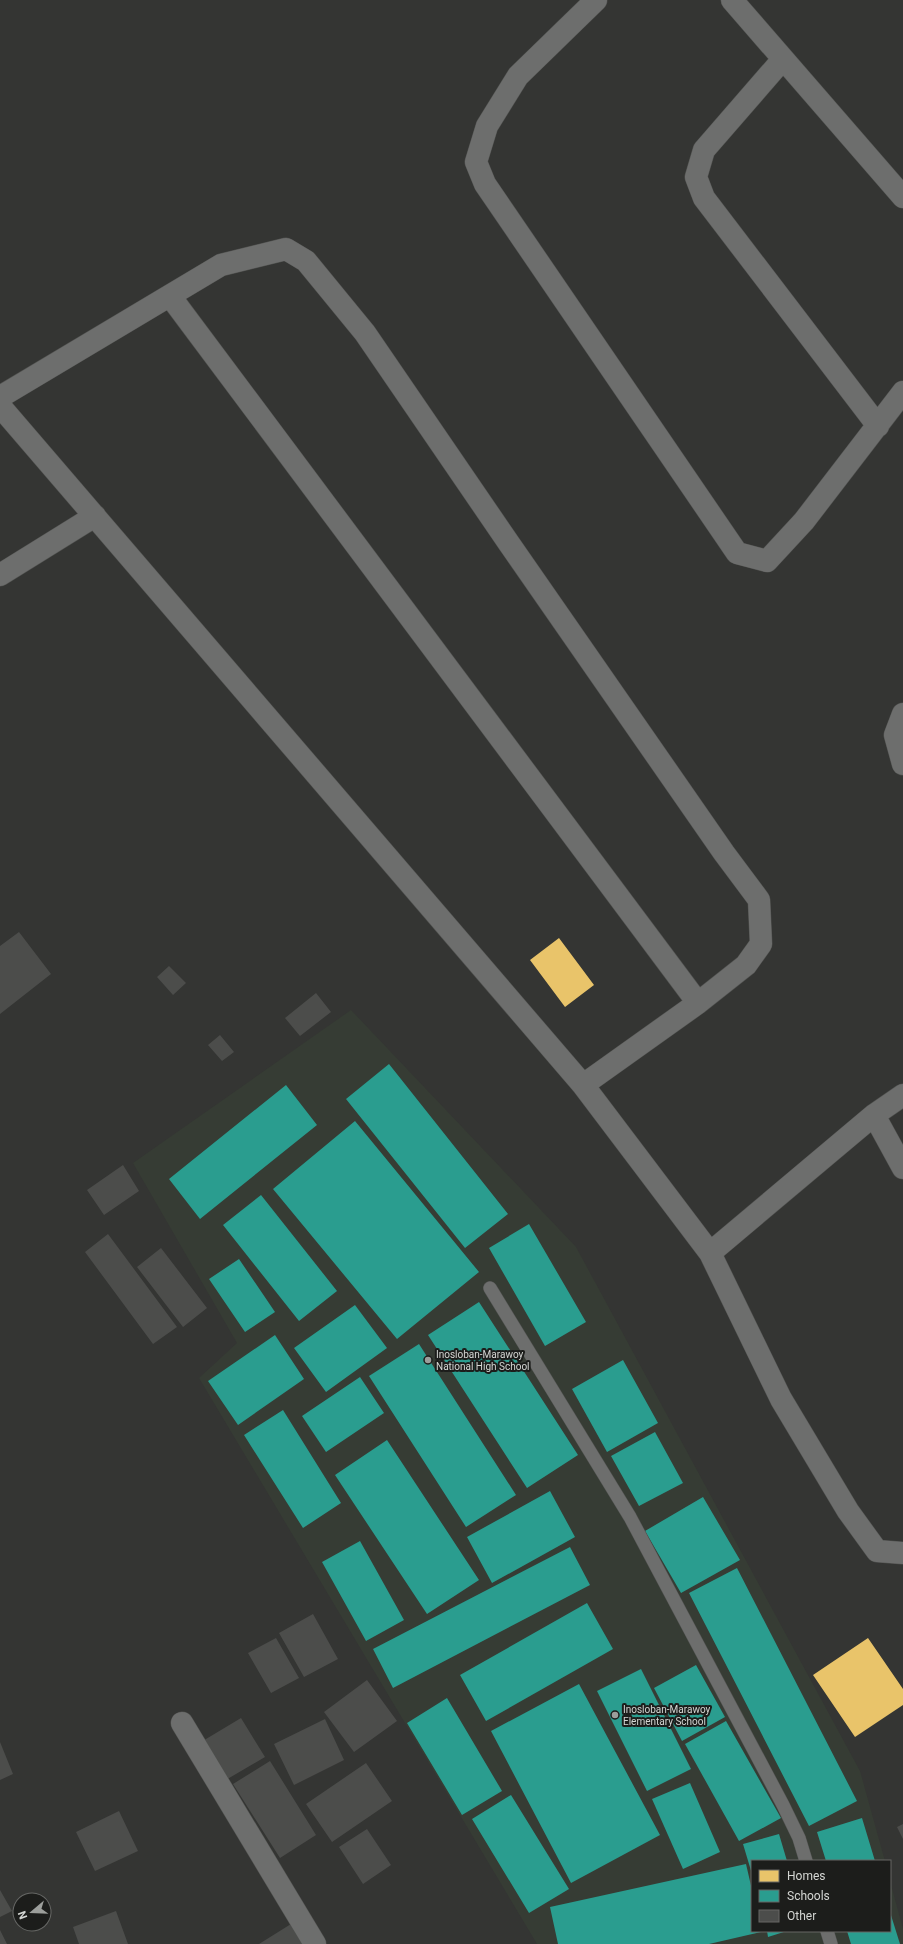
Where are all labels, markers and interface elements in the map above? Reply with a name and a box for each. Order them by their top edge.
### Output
place label: Inosloban-Marawoy National High School [436,1349,530,1372]
marker: Inosloban-Marawoy National High School [423,1355,433,1365]
place label: Inosloban-Marawoy Elementary School [623,1704,711,1727]
marker: Inosloban-Marawoy Elementary School [610,1710,620,1720]
legend [751,1860,891,1932]
text: Homes [787,1869,825,1883]
text: Schools [787,1889,830,1903]
north arrow [12,1892,52,1932]
text: N [16,1909,30,1921]
text: Other [787,1909,816,1923]

